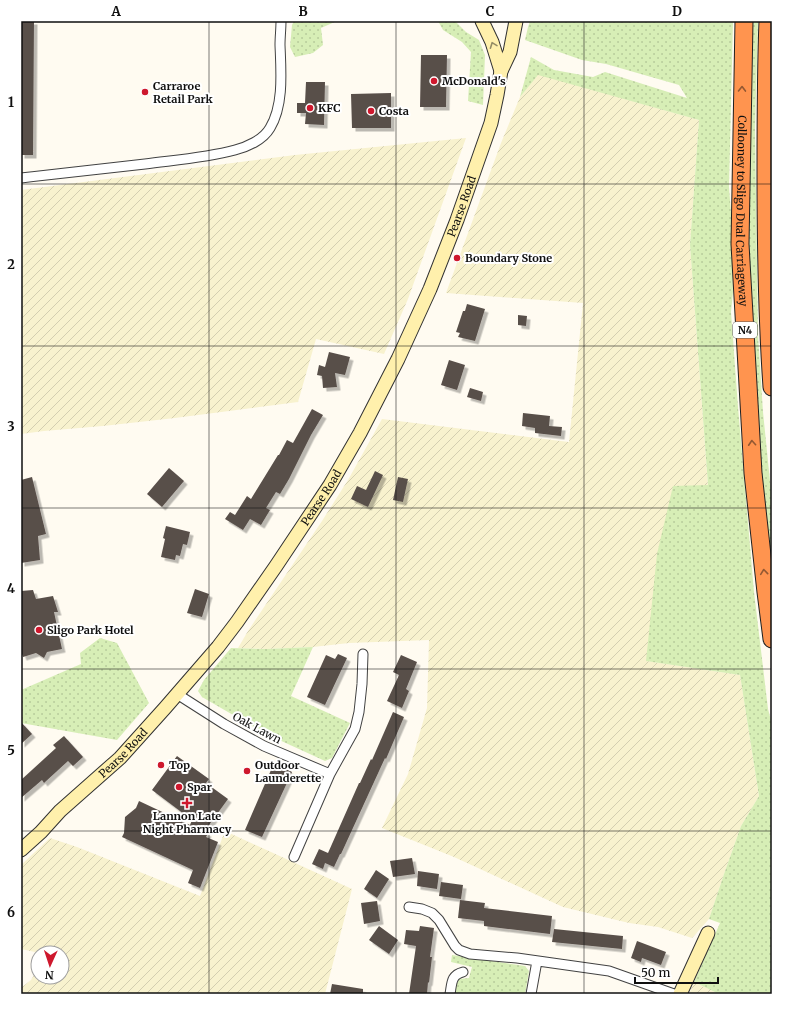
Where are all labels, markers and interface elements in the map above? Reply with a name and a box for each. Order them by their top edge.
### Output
text: A [110,3,121,20]
text: B [298,3,308,20]
text: C [486,3,495,20]
text: D [672,3,682,20]
one-way arrow [489,42,497,49]
place label: McDonald's [442,74,506,88]
marker: McDonald's [429,76,439,86]
place label: Carraroe Retail Park [153,79,213,106]
one-way arrow [738,86,746,92]
marker: Carraroe Retail Park [140,87,150,97]
text: 1 [8,94,14,111]
place label: KFC [318,101,340,115]
marker: KFC [305,103,315,113]
place label: Costa [379,104,409,118]
marker: Costa [366,106,376,116]
street label: Collooney to Sligo Dual Carriageway [733,115,751,307]
street label: Pearse Road [444,174,479,239]
place label: Boundary Stone [465,251,552,265]
marker: Boundary Stone [452,253,462,263]
text: 2 [7,256,15,273]
road number: N4 [733,322,757,338]
text: 3 [7,418,15,435]
one-way arrow [747,440,756,446]
street label: Pearse Road [298,467,345,528]
one-way arrow [760,569,769,575]
text: 4 [7,580,16,597]
place label: Sligo Park Hotel [47,623,134,637]
marker: Sligo Park Hotel [34,625,44,635]
street label: Oak Lawn [230,709,284,747]
street label: Pearse Road [96,725,151,781]
text: 5 [7,742,15,759]
place label: Top [169,758,190,772]
place label: Outdoor Launderette [255,758,321,785]
marker: Top [156,760,166,770]
marker: Outdoor Launderette [242,766,252,776]
place label: Spar [187,780,212,794]
marker: Spar [174,782,184,792]
marker: Lannon Late Night Pharmacy [182,798,192,808]
place label: Lannon Late Night Pharmacy [143,809,232,836]
text: 6 [7,904,15,921]
north arrow [30,945,70,985]
scale bar [635,959,718,985]
text: 50 m [641,965,670,980]
text: N [44,968,54,982]

